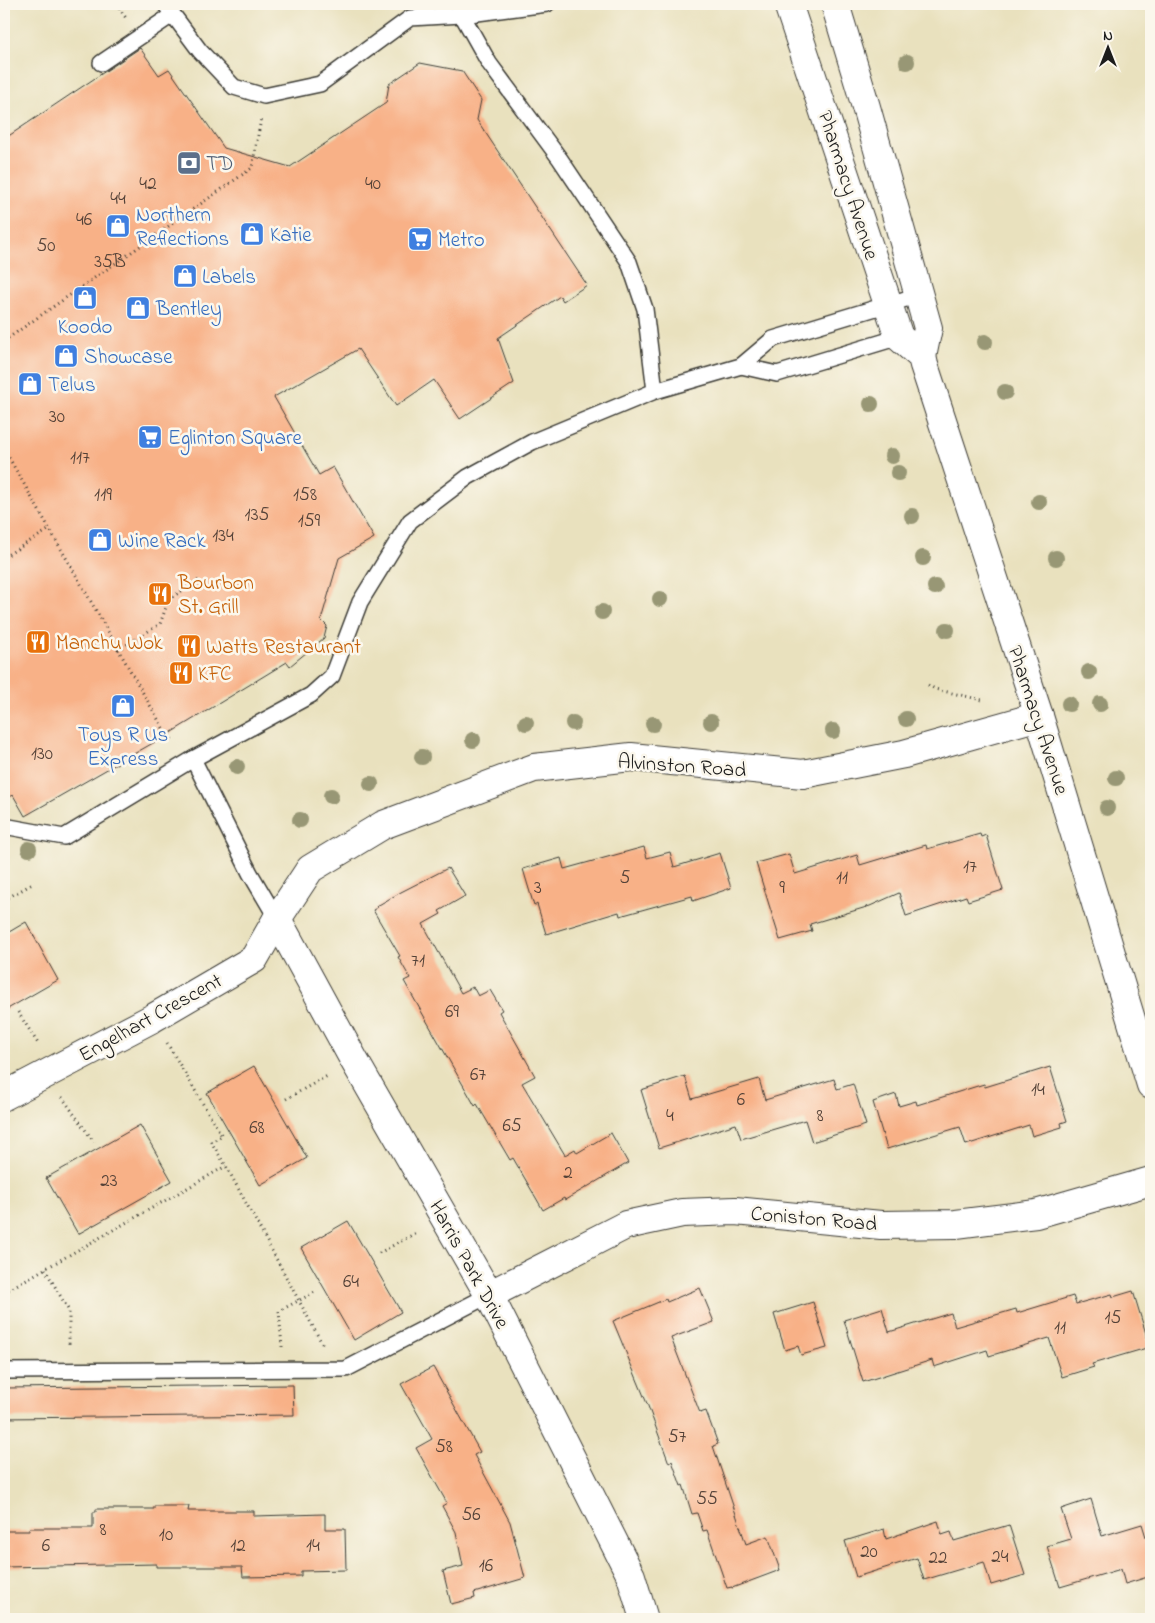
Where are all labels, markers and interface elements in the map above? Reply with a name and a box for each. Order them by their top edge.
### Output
north arrow [1082,22,1132,72]
text: N [1103,26,1113,47]
street label: Pharmacy Avenue [807,107,886,265]
bank icon: TD [176,150,202,176]
place label: TD [206,150,233,180]
house number: 42 [139,171,157,198]
house number: 40 [365,171,381,198]
house number: 44 [110,186,126,213]
place label: Northern Reflections [136,201,229,255]
house number: 46 [76,207,92,234]
shop icon: Northern Reflections [105,213,131,239]
shop icon: Katie [239,221,265,247]
place label: Katie [270,221,312,251]
supermarket icon: Metro [407,226,433,252]
place label: Metro [438,226,485,256]
house number: 50 [36,233,56,260]
house number: 35B [94,249,126,276]
shop icon: Labels [172,263,198,289]
place label: Labels [202,263,256,293]
shop icon: Koodo [72,285,98,311]
shop icon: Bentley [125,295,151,321]
place label: Bentley [155,295,222,327]
place label: Koodo [58,313,112,343]
shop icon: Showcase [53,343,79,369]
place label: Showcase [84,343,173,373]
shop icon: Telus [17,371,43,397]
place label: Telus [48,371,96,401]
house number: 30 [49,404,65,431]
supermarket icon: Eglinton Square [137,424,163,450]
place label: Eglinton Square [168,424,303,456]
house number: 117 [70,445,90,472]
house number: 119 [94,482,112,509]
house number: 158 [293,482,317,509]
house number: 135 [245,502,270,529]
house number: 159 [298,508,321,535]
house number: 134 [212,523,234,550]
shop icon: Wine Rack [87,527,113,553]
place label: Wine Rack [118,527,206,557]
place label: Bourbon St. Grill [177,569,254,623]
restaurant icon: Bourbon St. Grill [147,581,173,607]
restaurant icon: Manchu Wok [25,629,51,655]
place label: Manchu Wok [56,629,164,659]
restaurant icon: Watts Restaurant [176,633,202,659]
place label: Watts Restaurant [206,633,361,663]
street label: Pharmacy Avenue [997,642,1076,800]
restaurant icon: KFC [168,660,194,686]
place label: KFC [198,660,232,690]
shop icon: Toys R Us Express [110,693,136,719]
place label: Toys R Us Express [78,721,168,775]
house number: 130 [31,741,53,768]
street label: Alvinston Road [617,748,747,786]
house number: 17 [963,854,977,881]
house number: 5 [620,865,631,892]
house number: 11 [836,865,848,892]
house number: 3 [534,875,542,902]
house number: 9 [779,875,785,902]
house number: 71 [411,948,425,975]
street label: Engelhart Crescent [74,967,229,1072]
house number: 69 [445,999,459,1026]
house number: 67 [470,1062,486,1089]
house number: 14 [1031,1077,1045,1104]
house number: 6 [737,1087,745,1114]
house number: 4 [666,1103,674,1130]
house number: 8 [816,1103,824,1130]
house number: 65 [502,1113,522,1140]
house number: 68 [249,1115,265,1142]
house number: 2 [563,1160,573,1187]
house number: 23 [100,1168,118,1195]
street label: Harris Park Drive [420,1195,516,1335]
street label: Coniston Road [749,1200,878,1240]
house number: 64 [343,1269,359,1296]
house number: 15 [1105,1305,1122,1332]
house number: 11 [1054,1315,1066,1342]
house number: 57 [668,1424,687,1451]
house number: 58 [435,1434,453,1461]
house number: 55 [696,1486,718,1513]
house number: 56 [461,1502,481,1529]
house number: 8 [99,1517,107,1544]
house number: 10 [159,1522,173,1549]
house number: 6 [42,1533,50,1560]
house number: 12 [230,1533,246,1560]
house number: 14 [306,1533,320,1560]
house number: 20 [860,1539,878,1566]
house number: 24 [991,1544,1009,1571]
house number: 22 [929,1545,947,1572]
house number: 16 [479,1553,493,1580]

